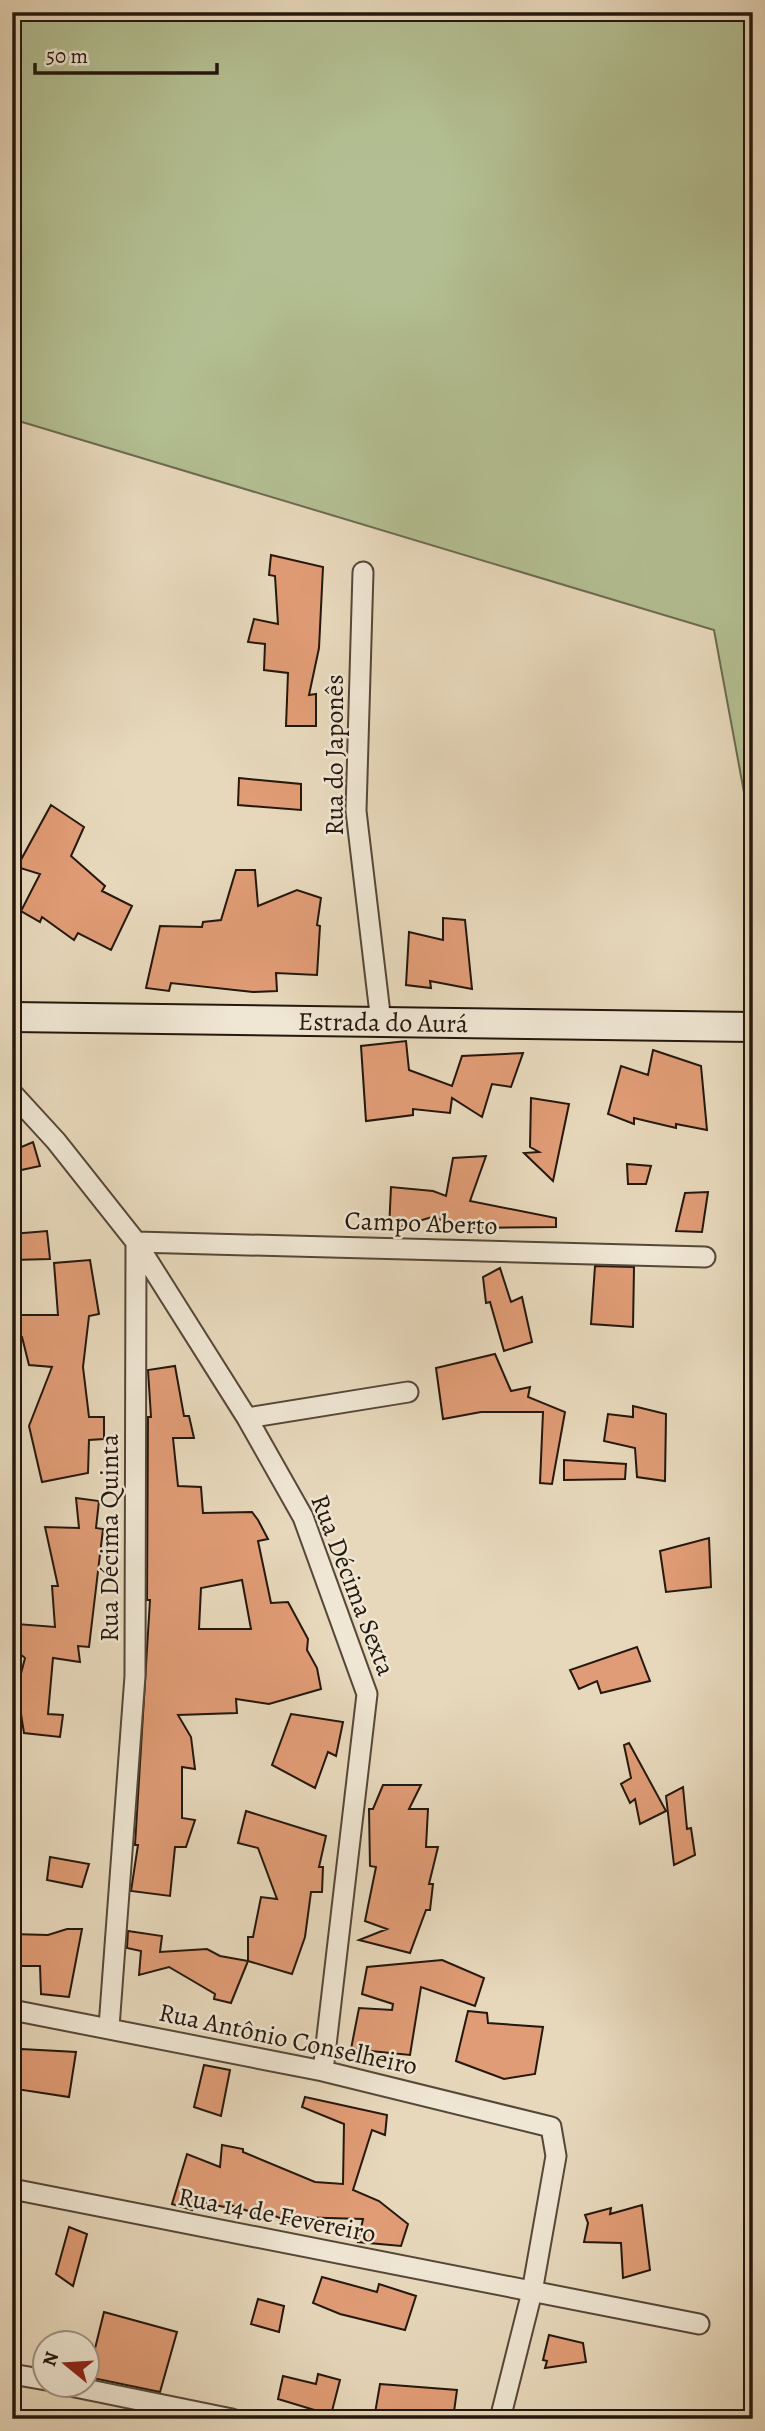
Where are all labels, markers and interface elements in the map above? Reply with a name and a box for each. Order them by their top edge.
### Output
scale bar [35,32,217,76]
text: 50 m [46,42,88,70]
street label: Rua do Japonês [317,674,352,836]
street label: Estrada do Aurá [298,1003,468,1041]
street label: Campo Aberto [344,1203,498,1243]
street label: Rua Décima Quinta [92,1434,127,1642]
street label: Rua Décima Sexta [302,1490,404,1680]
street label: Rua Antônio Conselheiro [156,1994,421,2084]
street label: Rua 14 de Fevereiro [175,2179,379,2251]
north arrow [32,2330,102,2400]
text: N [36,2348,65,2370]

